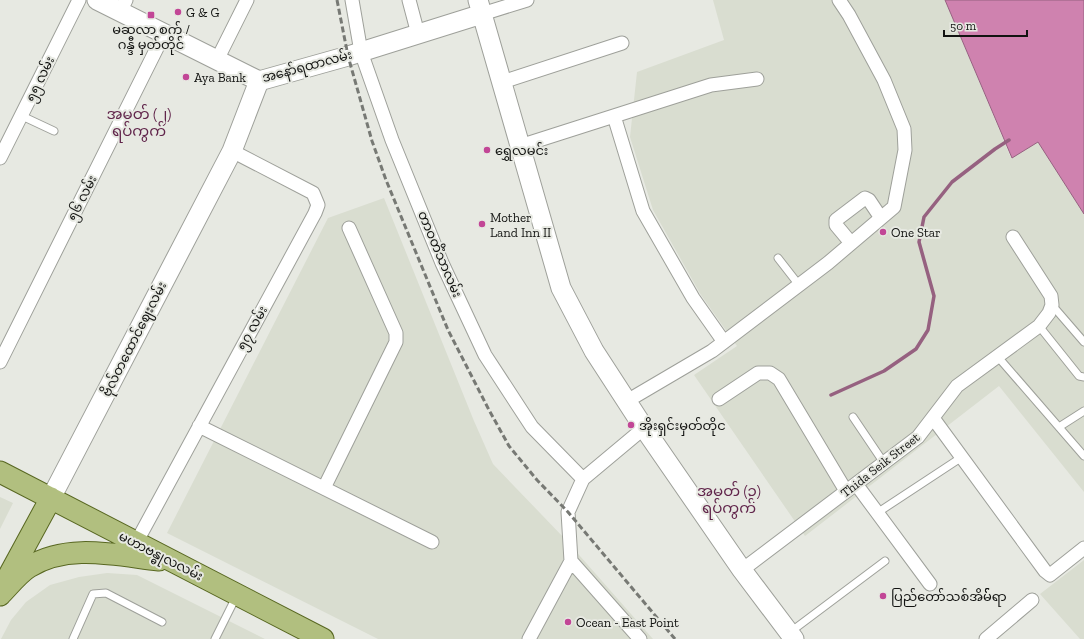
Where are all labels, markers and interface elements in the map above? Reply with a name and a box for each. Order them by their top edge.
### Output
place label: G & G [186,5,219,20]
marker: G & G [173,7,183,17]
marker: မဆလာ စက် / ဂန္ဒီ မှတ်တိုင် [146,10,156,20]
scale bar [944,12,1027,38]
text: 50 m [950,19,977,33]
place label: မဆလာ စက် / ဂန္ဒီ မှတ်တိုင် [112,21,190,55]
street label: အနော်ရထာလမ်း [260,46,354,88]
street label: ၅၅ လမ်း [22,54,60,105]
place label: Aya Bank [194,70,246,85]
marker: Aya Bank [181,72,191,82]
district label: အမှတ် (၂) ရပ်ကွက် [107,104,171,143]
place label: ရွှေလမင်း [495,142,548,161]
marker: ရွှေလမင်း [482,145,492,155]
street label: ၅၆ လမ်း [63,172,102,225]
street label: တာဝတိံသာလမ်း [415,208,466,299]
place label: Mother Land Inn II [490,210,551,240]
marker: Mother Land Inn II [477,219,487,229]
place label: One Star [891,225,940,240]
marker: One Star [878,227,888,237]
street label: ဗိုလ်တထောင်ဈေးလမ်း [98,279,172,400]
street label: ၅၇ လမ်း [233,303,273,354]
place label: အိုးရှင်းမှတ်တိုင [639,417,726,436]
marker: အိုးရှင်းမှတ်တိုင [626,420,636,430]
street label: Thida Seik Street [838,429,923,500]
district label: အမှတ် (၃) ရပ်ကွက် [697,481,761,520]
street label: မဟာဗန္ဓုလလမ်း [115,527,206,587]
place label: ပြည်တော်သစ်အိမ််ရာ [891,588,1007,607]
marker: ပြည်တော်သစ်အိမ််ရာ [878,591,888,601]
place label: Ocean - East Point [576,615,679,630]
marker: Ocean - East Point [563,617,573,627]

